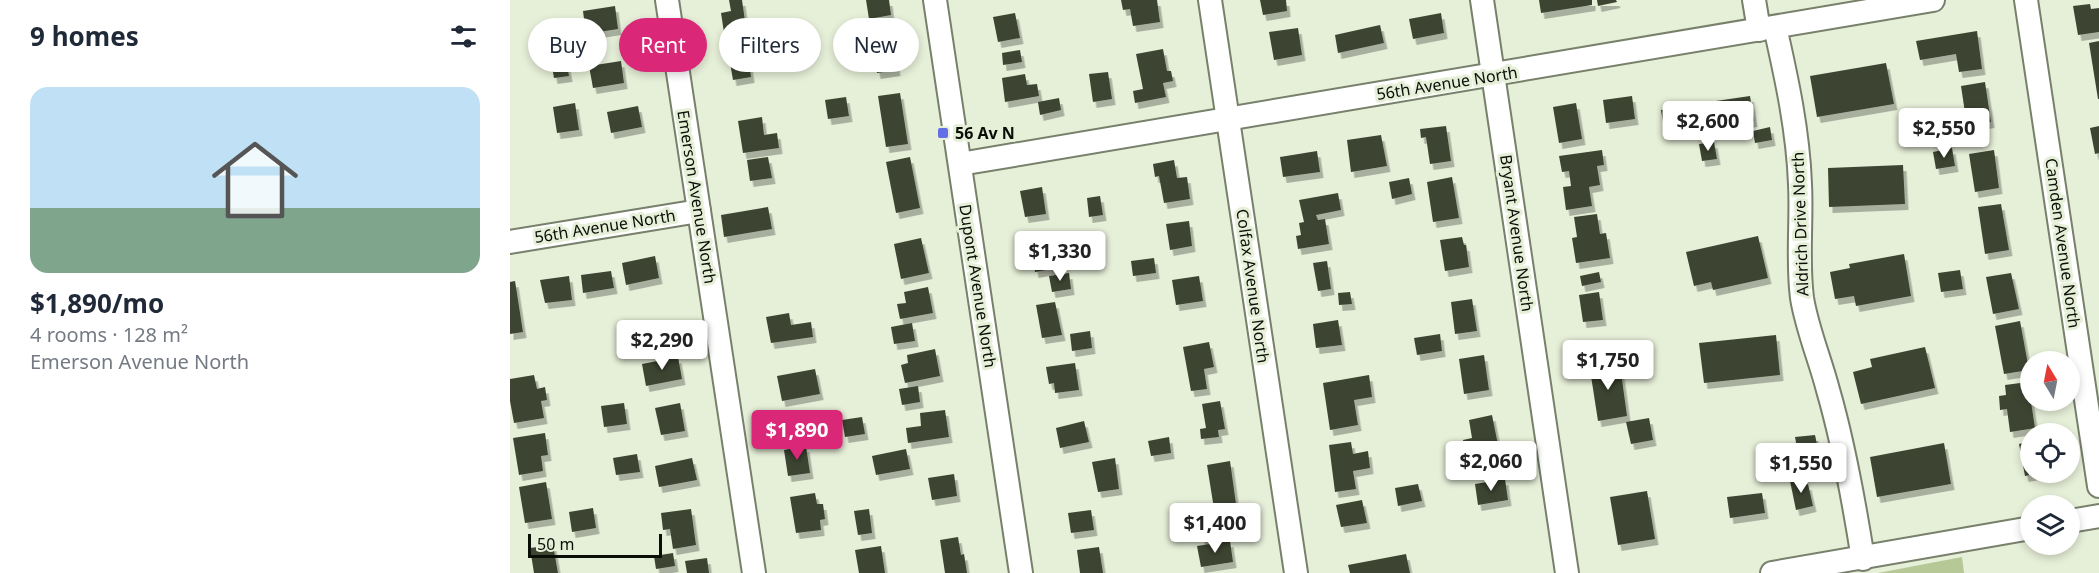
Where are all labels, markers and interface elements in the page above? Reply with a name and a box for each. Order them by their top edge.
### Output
text: 9 homes [30,18,139,54]
chip: Buy [528,18,607,72]
chip: Rent [619,18,707,72]
chip: Filters [719,18,821,72]
chip: New [833,18,919,72]
icon: filters [447,20,480,53]
street label: 56th Avenue North [1375,61,1519,105]
pin: $2,600 [1659,101,1757,152]
text: $2,600 [1677,107,1739,134]
pin: $2,550 [1895,108,1993,159]
street label: Emerson Avenue North [672,109,722,285]
text: $2,550 [1913,114,1975,141]
place label: 56 Av N [955,122,1015,144]
icon: home [201,126,309,234]
marker: 56 Av N [936,126,950,140]
street label: Aldrich Drive North [1786,151,1814,297]
street label: Bryant Avenue North [1495,153,1539,313]
street label: Camden Avenue North [2040,157,2086,329]
street label: Dupont Avenue North [954,203,1002,369]
street label: 56th Avenue North [533,204,677,248]
street label: Colfax Avenue North [1231,207,1275,365]
pin: $1,330 [1011,231,1109,282]
text: $1,330 [1029,237,1091,264]
text: $1,890/mo [30,285,164,321]
pin: $2,290 [613,320,711,371]
text: 4 rooms · 128 m² [30,321,188,348]
text: $2,290 [631,326,693,353]
pin: $1,750 [1559,340,1657,391]
text: $1,750 [1577,346,1639,373]
text: Emerson Avenue North [30,348,249,375]
north arrow [2020,351,2080,411]
map controls [2020,351,2080,555]
pin: $1,890 [748,410,846,461]
text: $1,890 [766,416,828,443]
button: locate [2020,423,2080,483]
pin: $2,060 [1442,441,1540,492]
pin: $1,550 [1752,443,1850,494]
text: $2,060 [1460,447,1522,474]
text: $1,550 [1770,449,1832,476]
button: layers [2020,495,2080,555]
pin: $1,400 [1166,503,1264,554]
text: $1,400 [1184,509,1246,536]
scale bar [528,531,662,558]
text: 50 m [537,533,574,555]

